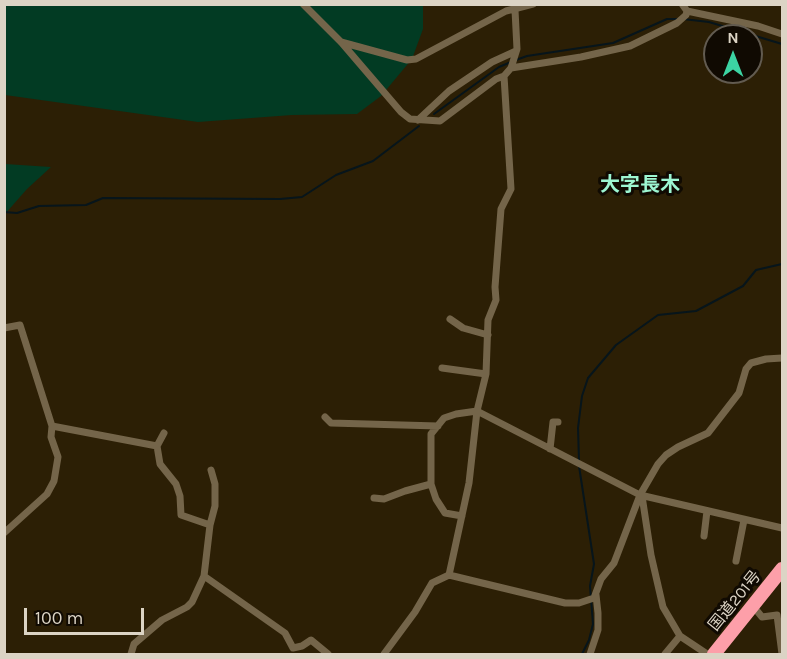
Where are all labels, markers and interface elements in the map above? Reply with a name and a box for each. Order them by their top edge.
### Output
north arrow [703,24,763,84]
text: N [727,28,739,47]
district label: 大字長木 [600,173,680,197]
street label: 国道201号 [705,567,765,635]
scale bar [27,596,147,634]
text: 100 m [35,607,83,629]

